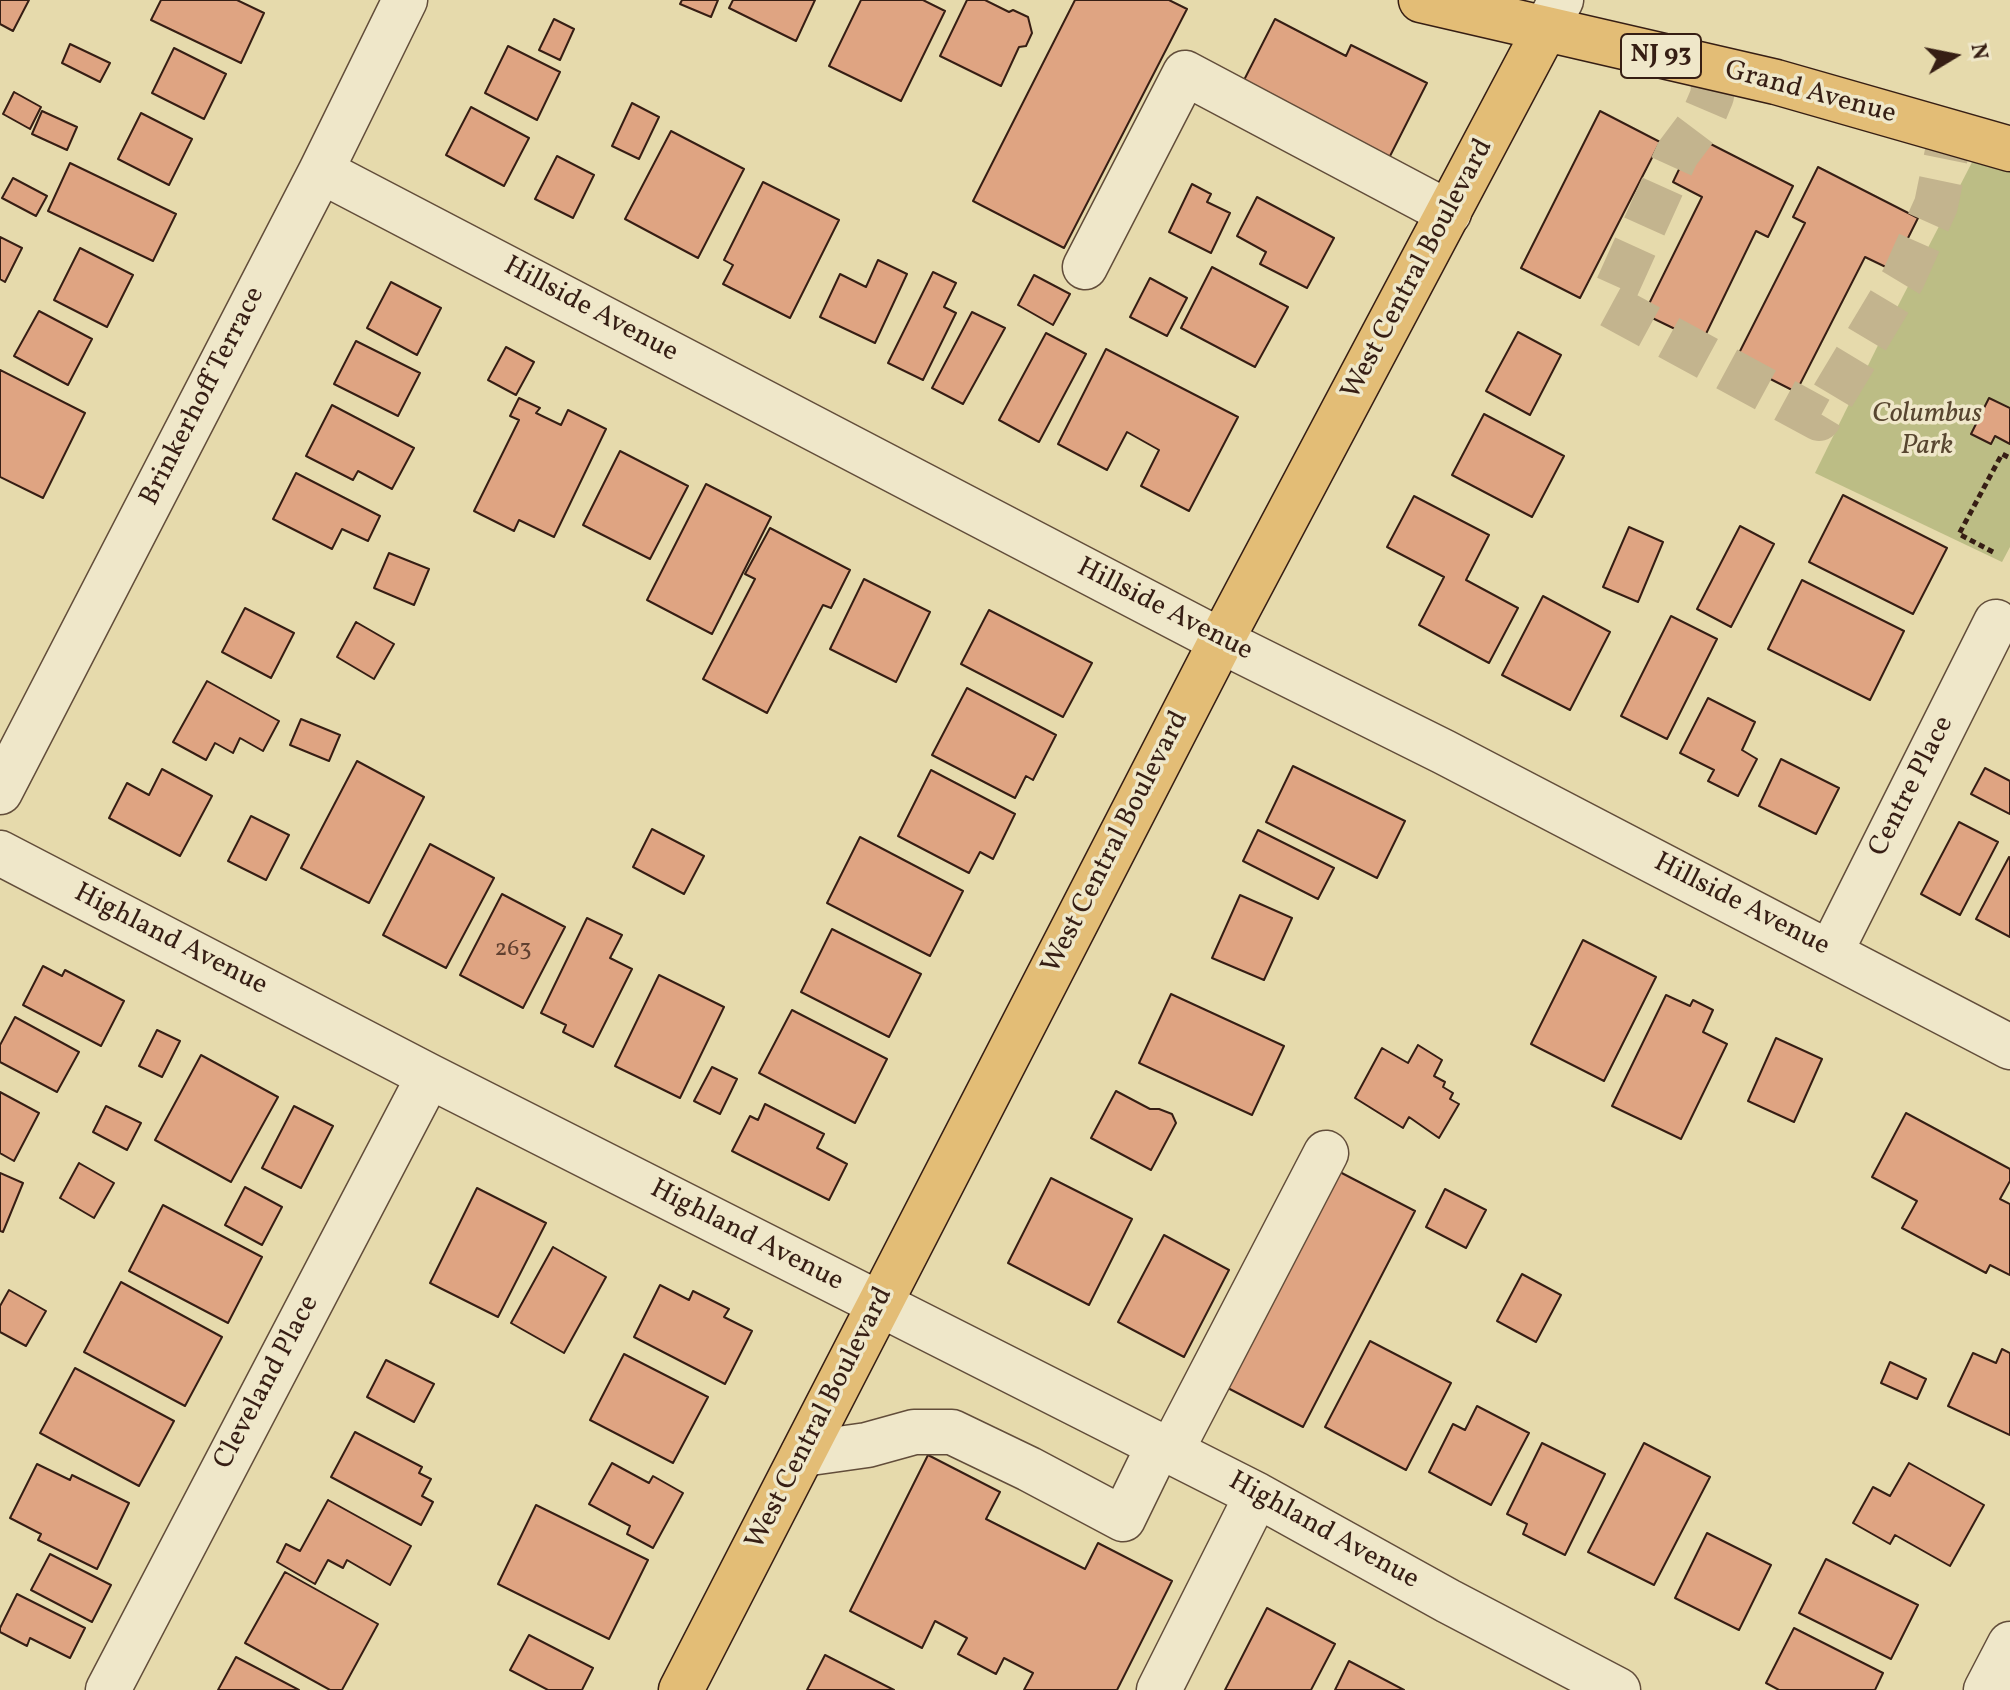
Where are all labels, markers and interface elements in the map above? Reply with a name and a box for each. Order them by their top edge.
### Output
north arrow [1914,16,1994,96]
road number: NJ 93 [1621,34,1701,78]
text: N [1961,41,1995,62]
street label: Grand Avenue [1721,55,1899,133]
street label: West Central Boulevard [1336,134,1502,406]
street label: Hillside Avenue [497,251,683,371]
street label: Brinkerhoff Terrace [134,282,274,512]
park label: Columbus Park [1872,399,1982,465]
street label: Hillside Avenue [1070,552,1258,670]
street label: West Central Boulevard [1036,706,1198,980]
street label: Centre Place [1863,711,1963,863]
street label: Hillside Avenue [1647,847,1835,965]
street label: Highland Avenue [68,878,272,1004]
house number: 263 [494,937,532,965]
street label: Highland Avenue [644,1174,848,1300]
street label: West Central Boulevard [740,1282,902,1556]
street label: Cleveland Place [208,1290,328,1476]
street label: Highland Avenue [1222,1466,1424,1598]

